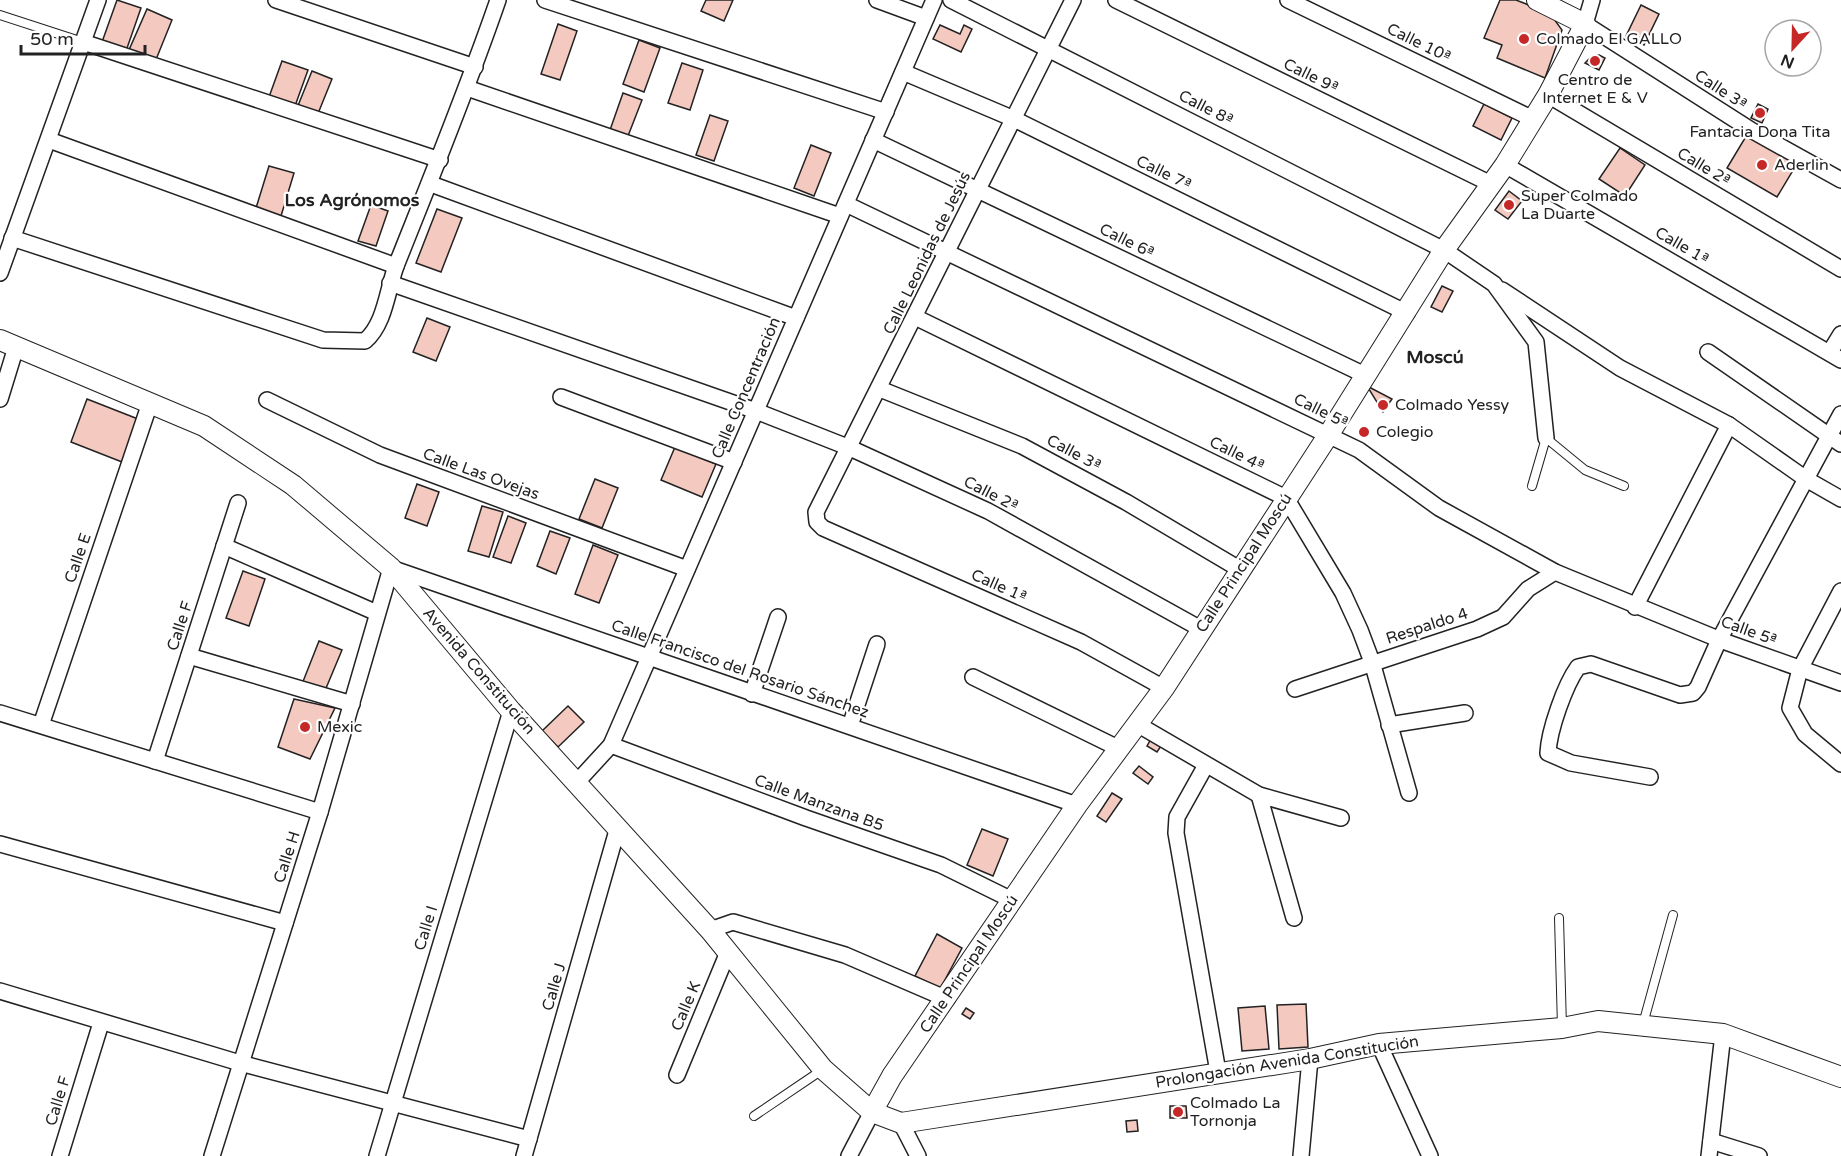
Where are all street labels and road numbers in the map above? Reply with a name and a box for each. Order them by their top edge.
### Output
street label: Calle 10ª [1384,19,1454,67]
street label: Calle 9ª [1280,54,1342,98]
street label: Calle 3ª [1691,66,1751,114]
street label: Calle 8ª [1175,86,1237,130]
street label: Calle 2ª [1674,143,1734,191]
street label: Calle 7ª [1133,151,1195,195]
street label: Calle Leonidas de Jesús [879,168,975,338]
street label: Calle 6ª [1096,219,1158,263]
street label: Calle 1ª [1651,223,1713,269]
street label: Calle Concentración [707,314,785,462]
street label: Calle 5ª [1290,389,1352,433]
street label: Calle 3ª [1043,430,1105,476]
street label: Calle 4ª [1206,432,1268,476]
street label: Calle Las Ovejas [420,444,542,504]
street label: Calle 2ª [960,472,1022,516]
street label: Calle Principal Moscú [1191,489,1297,637]
street label: Calle E [60,530,96,586]
street label: Calle 1ª [968,565,1030,607]
street label: Calle F [163,598,197,653]
street label: Avenida Constitución [418,603,540,739]
street label: Respaldo 4 [1383,603,1471,649]
street label: Calle 5ª [1718,612,1780,650]
street label: Calle Francisco del Rosario Sánchez [609,615,871,723]
street label: Calle Manzana B5 [751,770,887,836]
street label: Calle H [269,829,305,885]
street label: Calle Principal Moscú [915,891,1023,1037]
street label: Calle I [410,903,442,953]
street label: Calle J [538,961,570,1013]
street label: Calle K [667,978,705,1034]
street label: Prolongación Avenida Constitución [1154,1031,1420,1093]
street label: Calle F [41,1073,75,1128]

